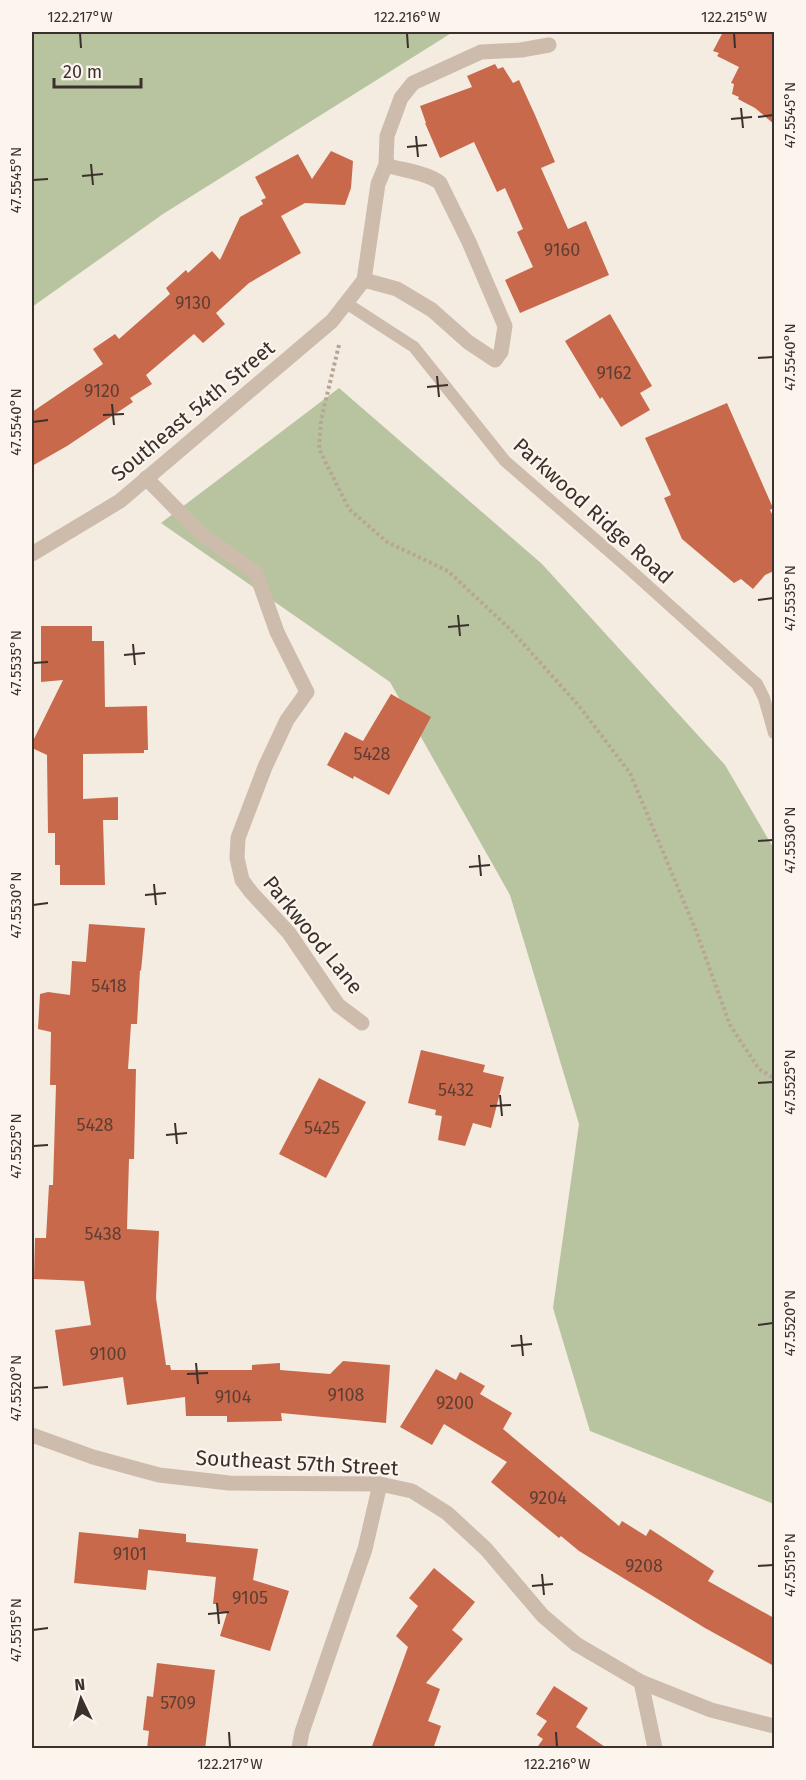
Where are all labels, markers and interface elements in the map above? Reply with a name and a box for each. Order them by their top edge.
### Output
text: 122.217°W [47,8,113,26]
text: 122.216°W [374,8,441,26]
text: 122.215°W [701,8,768,26]
scale bar [54,51,141,89]
text: 20 m [63,61,102,83]
text: 47.5545°N [781,82,799,148]
text: 47.5545°N [7,147,25,213]
house number: 9160 [544,239,580,261]
house number: 9130 [175,292,211,314]
text: 47.5540°N [781,323,799,391]
street label: Southeast 54th Street [106,335,280,487]
house number: 9162 [596,362,632,384]
house number: 9120 [84,380,120,402]
text: 47.5540°N [7,388,25,456]
street label: Parkwood Ridge Road [508,432,678,590]
text: 47.5535°N [781,565,799,631]
text: 47.5535°N [7,630,25,696]
house number: 5428 [353,743,391,765]
text: 47.5530°N [781,807,799,873]
street label: Parkwood Lane [257,871,369,999]
text: 47.5530°N [7,872,25,938]
house number: 5418 [91,975,127,997]
text: 47.5525°N [781,1049,799,1115]
house number: 5432 [438,1079,474,1101]
text: 47.5525°N [7,1113,25,1179]
house number: 5428 [76,1114,114,1136]
house number: 5425 [304,1117,340,1139]
house number: 5438 [84,1223,122,1245]
text: 47.5520°N [781,1290,799,1356]
house number: 9100 [90,1343,126,1365]
text: 47.5520°N [7,1355,25,1421]
house number: 9108 [328,1384,364,1406]
house number: 9104 [215,1386,252,1408]
house number: 9200 [436,1392,474,1414]
street label: Southeast 57th Street [195,1445,399,1481]
house number: 9204 [529,1487,567,1509]
text: 47.5515°N [781,1533,799,1597]
house number: 9101 [113,1543,147,1565]
house number: 9208 [625,1555,663,1577]
house number: 9105 [232,1587,268,1609]
text: 47.5515°N [7,1598,25,1662]
north arrow [51,1669,111,1729]
text: N [74,1675,86,1694]
house number: 5709 [160,1692,196,1714]
text: 122.217°W [197,1755,263,1773]
text: 122.216°W [524,1755,591,1773]

